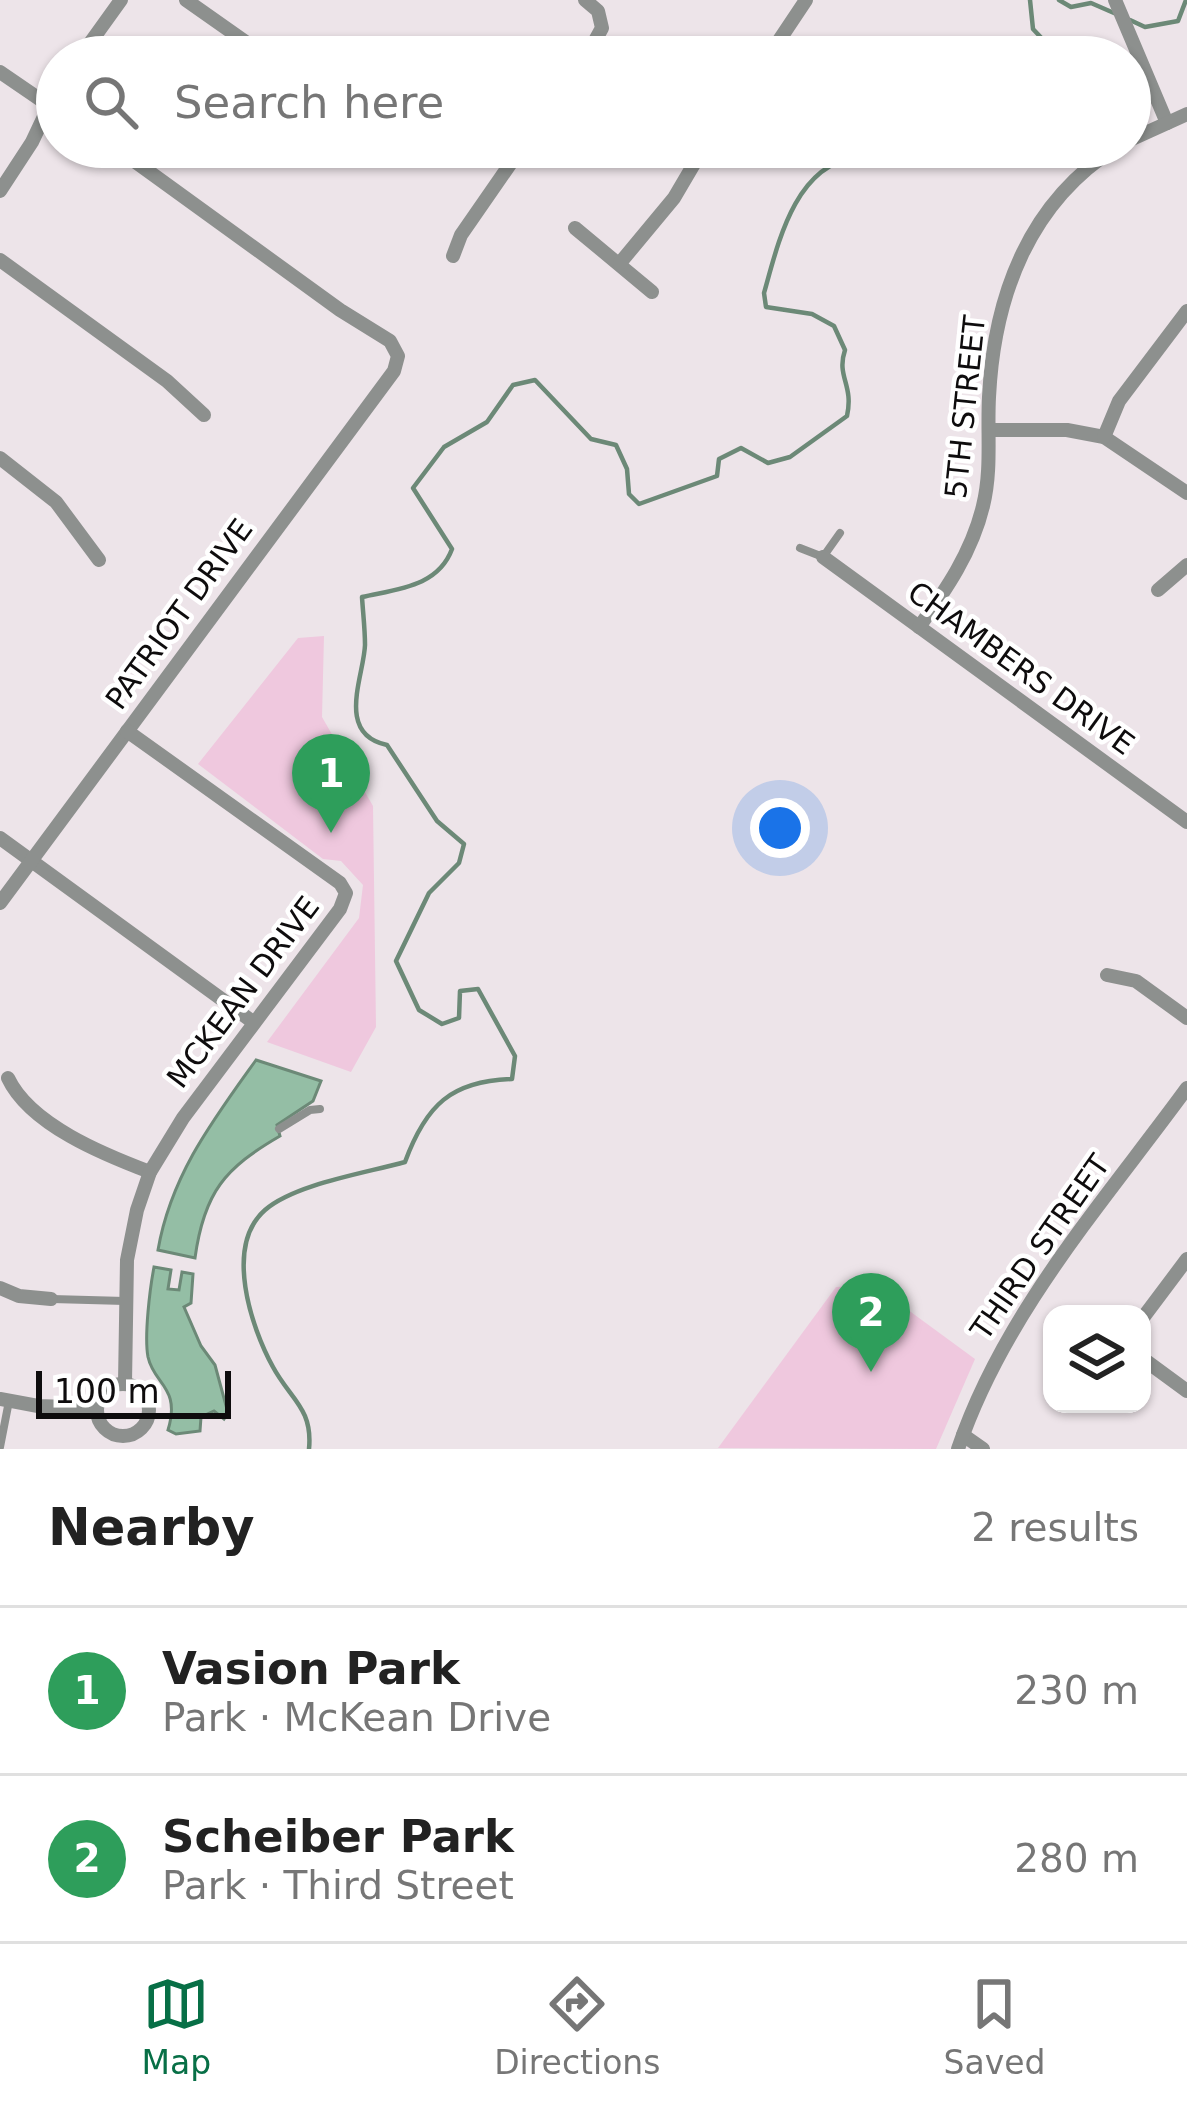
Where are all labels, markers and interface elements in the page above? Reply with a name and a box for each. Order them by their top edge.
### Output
search box [36,36,1151,168]
icon: search [78,69,144,135]
text: Search here [174,76,444,129]
street label: 5TH STREET [938,313,992,500]
street label: PATRIOT DRIVE [98,512,260,716]
street label: CHAMBERS DRIVE [901,574,1141,762]
pin: 1 [292,734,370,833]
your location [750,798,810,858]
street label: MCKEAN DRIVE [160,890,326,1094]
street label: THIRD STREET [963,1147,1117,1347]
pin: 2 [832,1273,910,1372]
map controls [1043,1305,1151,1413]
button: layers [1043,1305,1151,1413]
scale bar [36,1365,231,1418]
text: 100 m [54,1372,160,1411]
text: Nearby [48,1498,255,1557]
text: 2 results [971,1505,1139,1550]
text: Vasion Park [162,1642,460,1695]
text: 1 [73,1668,101,1713]
text: 230 m [1014,1668,1139,1713]
text: Park · McKean Drive [162,1695,551,1740]
text: Scheiber Park [162,1810,514,1863]
text: 2 [73,1836,101,1881]
text: 280 m [1014,1836,1139,1881]
text: Park · Third Street [162,1863,514,1908]
tab: Map [142,1971,211,2082]
tab: Directions [494,1971,660,2082]
tab: Saved [944,1971,1045,2082]

